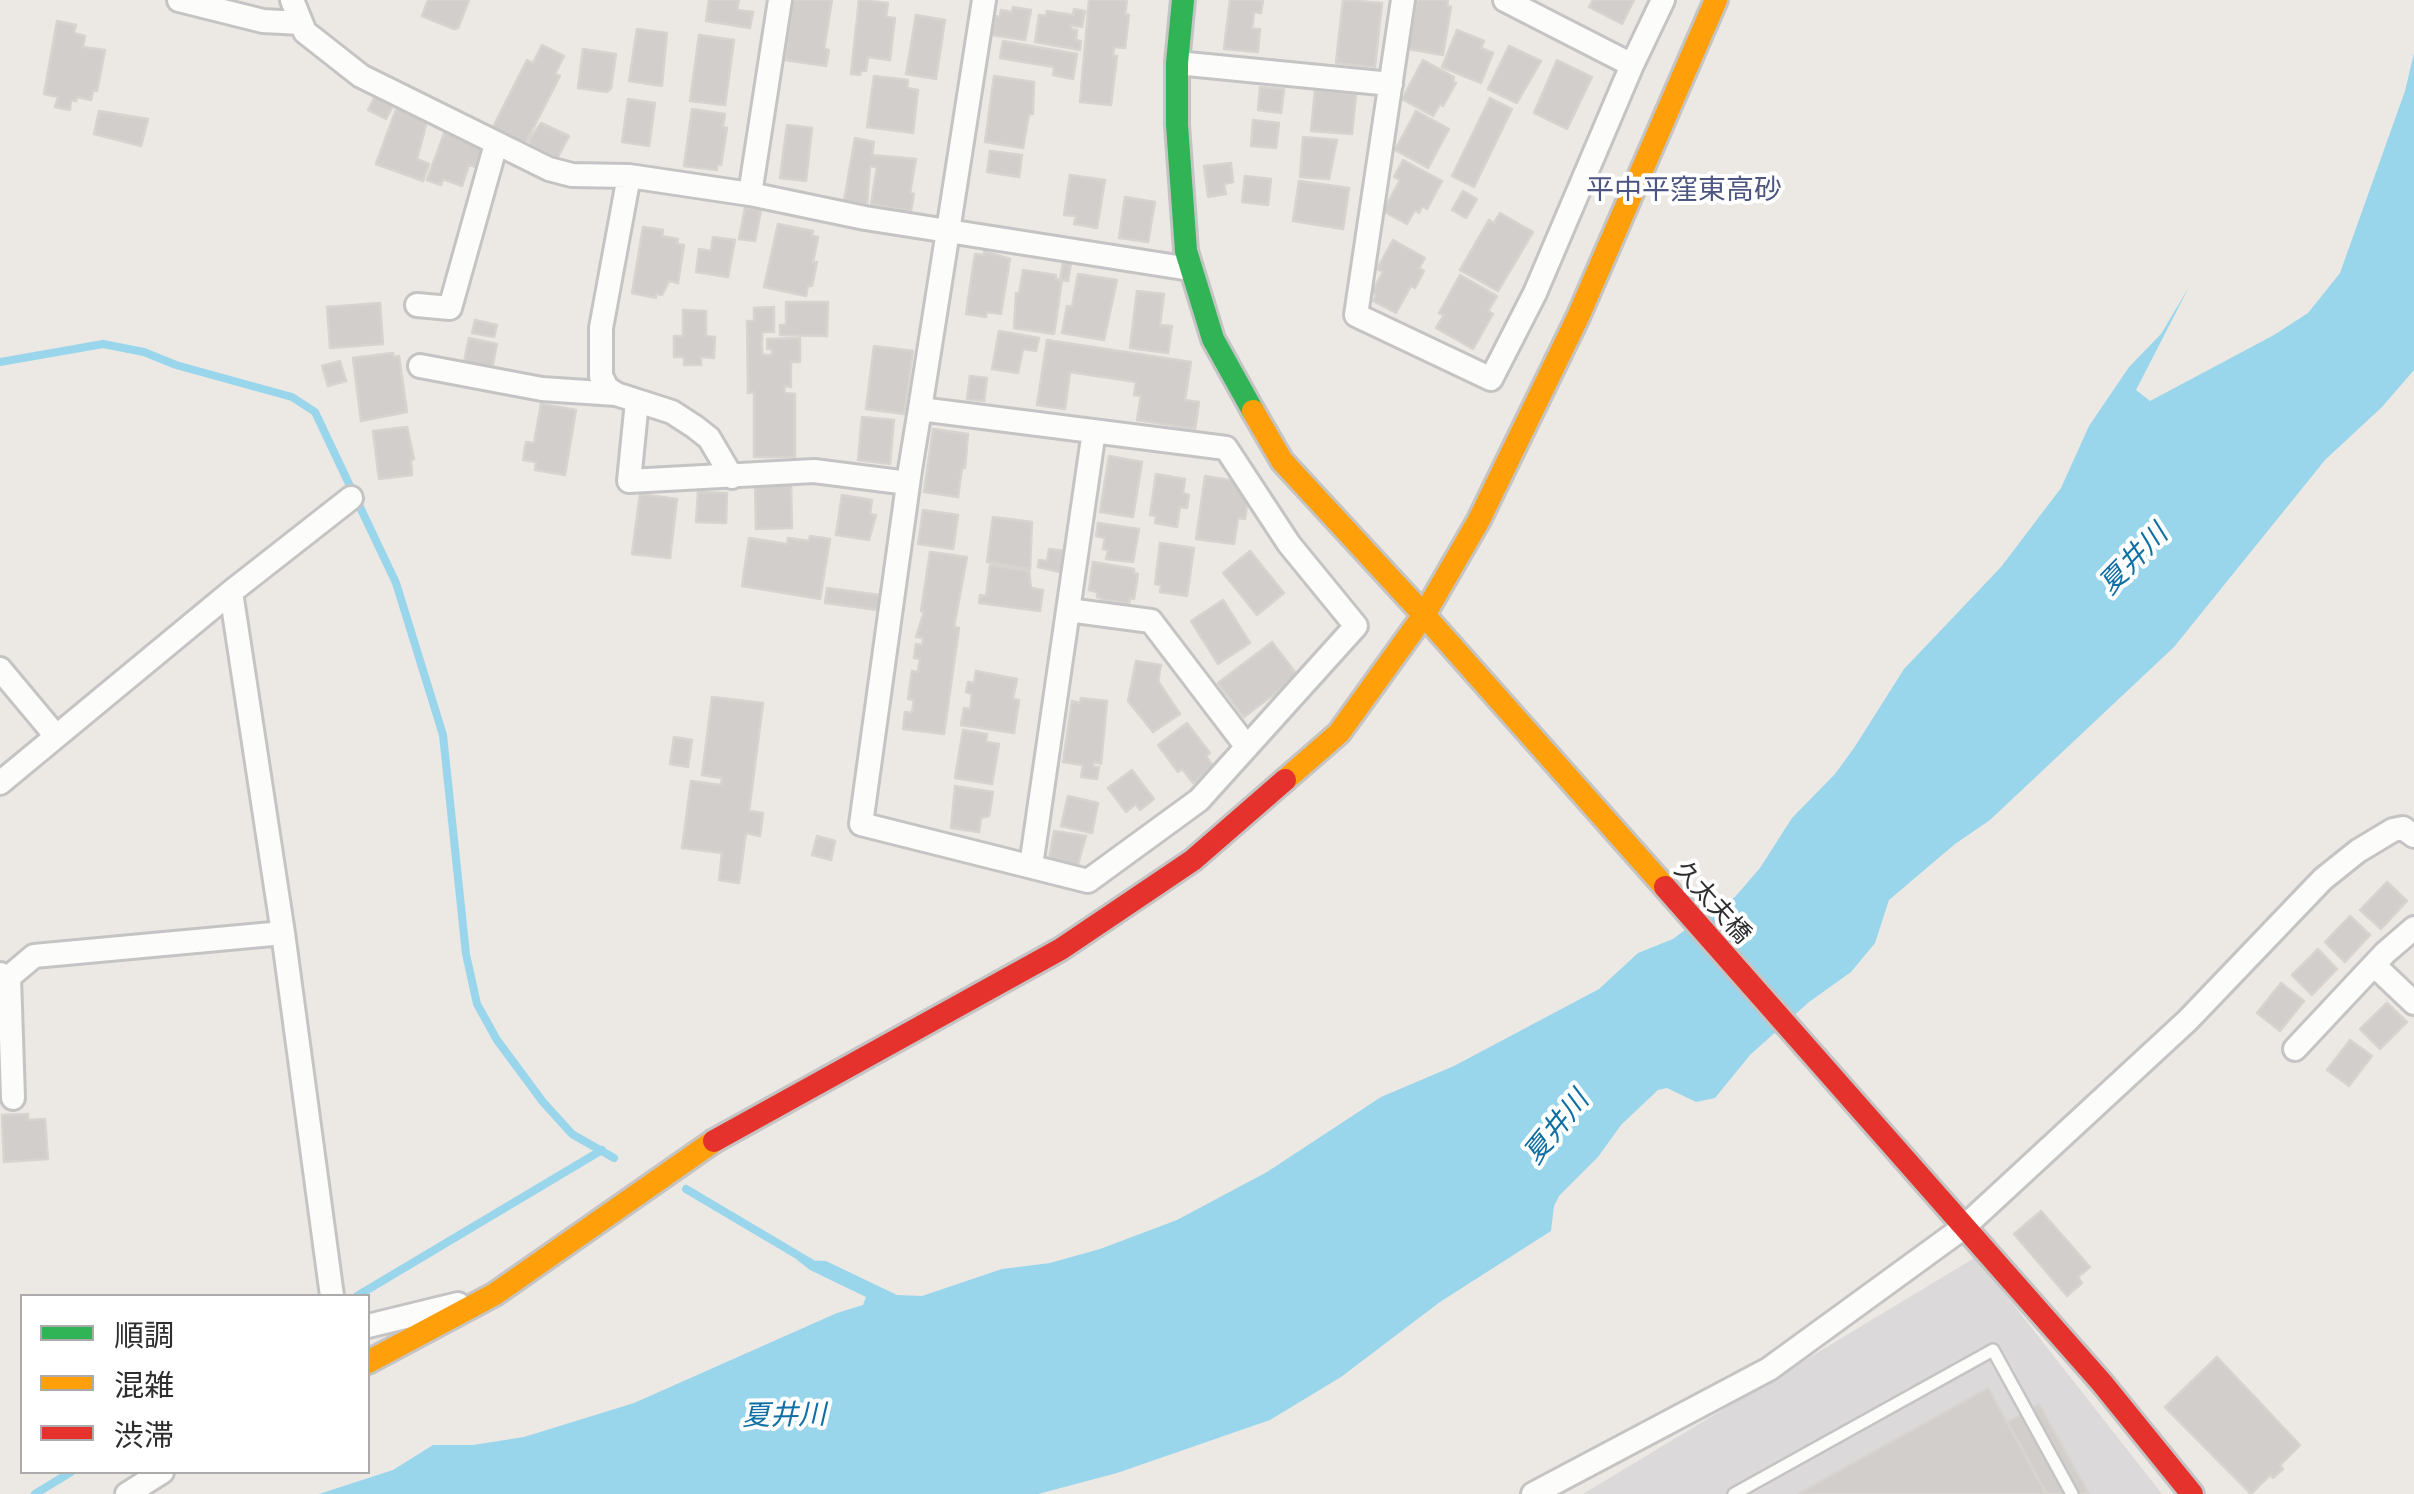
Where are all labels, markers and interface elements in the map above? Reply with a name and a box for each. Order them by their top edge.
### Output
district label: 平中平窪東高砂 [1586,173,1782,207]
water label: 夏井川 [2092,517,2174,601]
street label: 久太夫橋 [1668,855,1758,949]
water label: 夏井川 [1517,1084,1595,1170]
legend [20,1294,370,1474]
text: 順調 [114,1316,174,1352]
text: 混雑 [114,1366,174,1402]
water label: 夏井川 [742,1397,826,1433]
text: 渋滞 [114,1416,174,1452]

